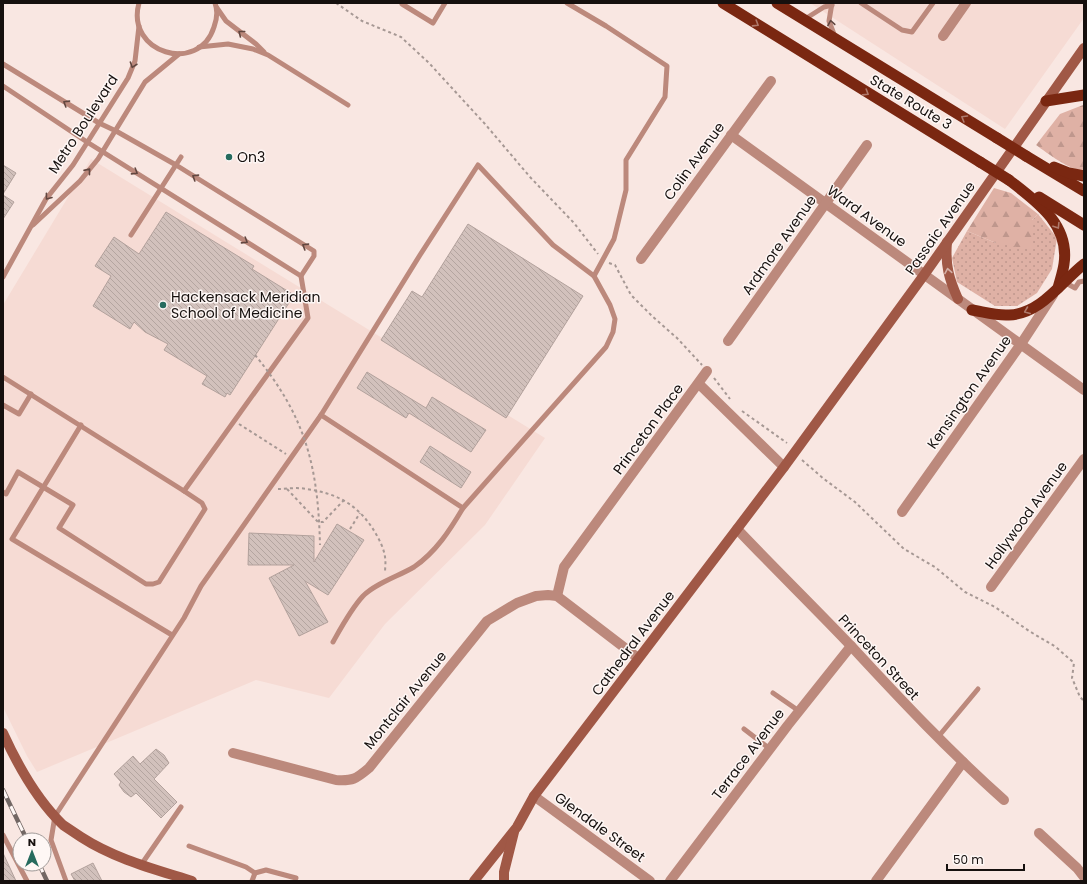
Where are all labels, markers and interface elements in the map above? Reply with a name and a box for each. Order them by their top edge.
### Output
one-way arrow [752,19,759,27]
one-way arrow [827,20,836,26]
one-way arrow [238,31,245,38]
one-way arrow [129,61,138,68]
street label: State Route 3 [866,70,956,134]
street label: Metro Boulevard [43,71,123,177]
one-way arrow [862,88,869,95]
one-way arrow [63,100,70,107]
one-way arrow [961,115,968,123]
street label: Colin Avenue [659,118,729,204]
place label: On3 [237,147,265,167]
marker: On3 [224,152,234,162]
one-way arrow [131,167,138,174]
one-way arrow [84,168,91,175]
one-way arrow [192,174,199,182]
street label: Passaic Avenue [900,177,980,279]
street label: Ward Avenue [823,180,911,252]
street label: Ardmore Avenue [737,191,821,299]
one-way arrow [45,193,53,200]
one-way arrow [1052,222,1059,229]
one-way arrow [241,236,248,243]
one-way arrow [302,243,309,250]
one-way arrow [944,268,953,275]
place label: Hackensack Meridian School of Medicine [171,287,320,323]
marker: Hackensack Meridian School of Medicine [158,300,168,310]
one-way arrow [1023,306,1031,314]
street label: Kensington Avenue [922,331,1016,453]
street label: Princeton Place [608,379,688,479]
street label: Hollywood Avenue [980,457,1072,573]
street label: Cathedral Avenue [587,586,679,700]
street label: Princeton Street [834,610,924,704]
street label: Montclair Avenue [359,646,451,753]
street label: Terrace Avenue [707,704,789,804]
street label: Glendale Street [551,787,649,867]
north arrow [12,832,52,872]
text: N [28,834,36,850]
scale bar [947,846,1024,872]
text: 50 m [953,851,984,868]

